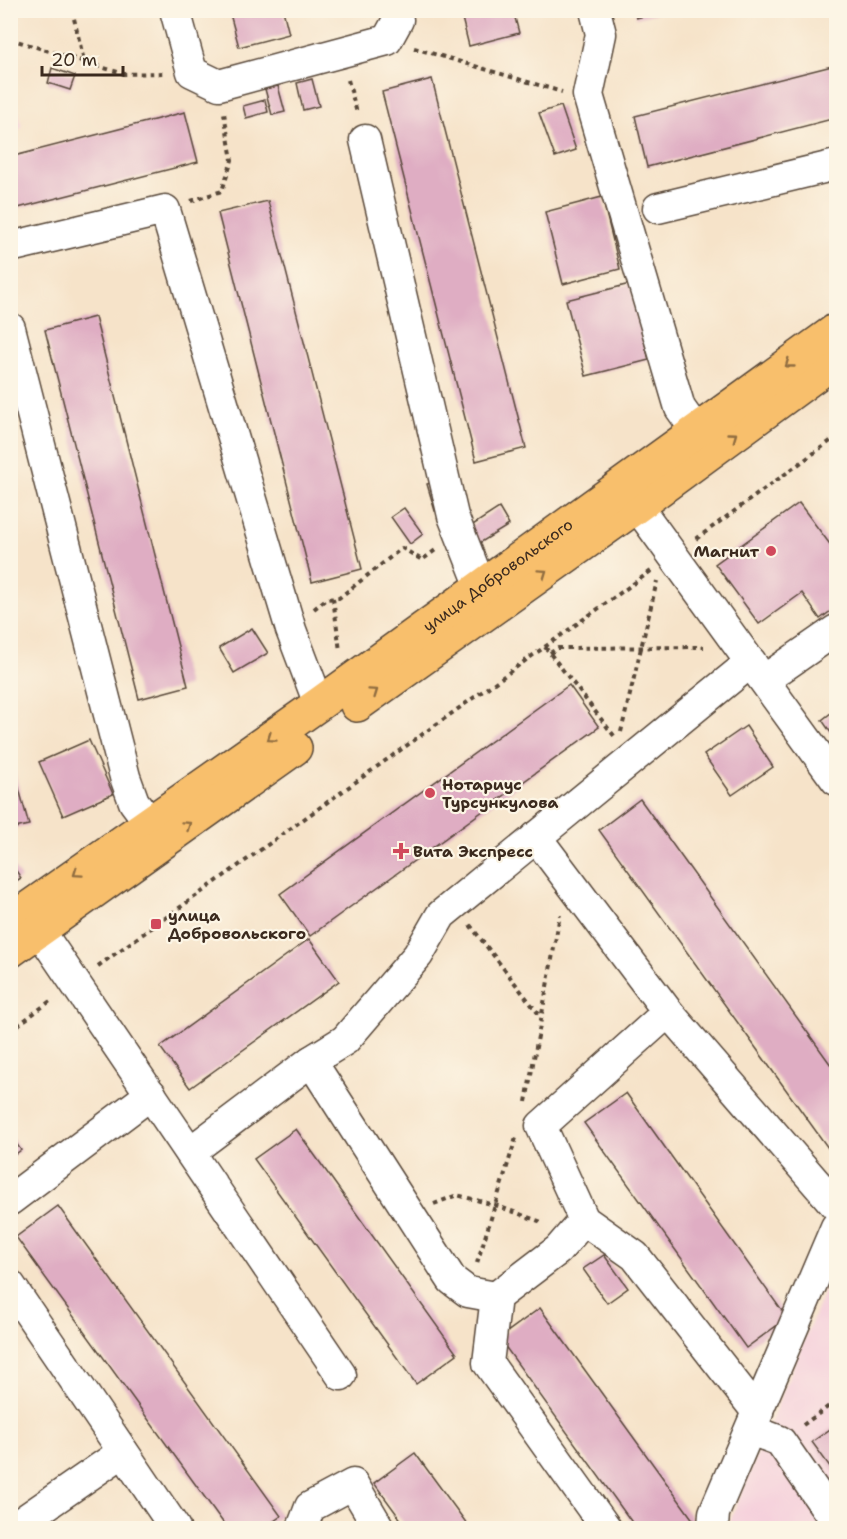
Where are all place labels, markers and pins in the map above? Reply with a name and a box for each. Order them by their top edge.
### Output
place label: Магнит [694,541,759,562]
marker: Магнит [764,544,778,558]
place label: Нотариус Турсункулова [442,774,558,813]
marker: Нотариус Турсункулова [423,786,437,800]
place label: Вита Экспресс [413,841,533,862]
marker: Вита Экспресс [394,844,408,858]
place label: улица Добровольского [168,905,306,944]
marker: улица Добровольского [149,917,163,931]

